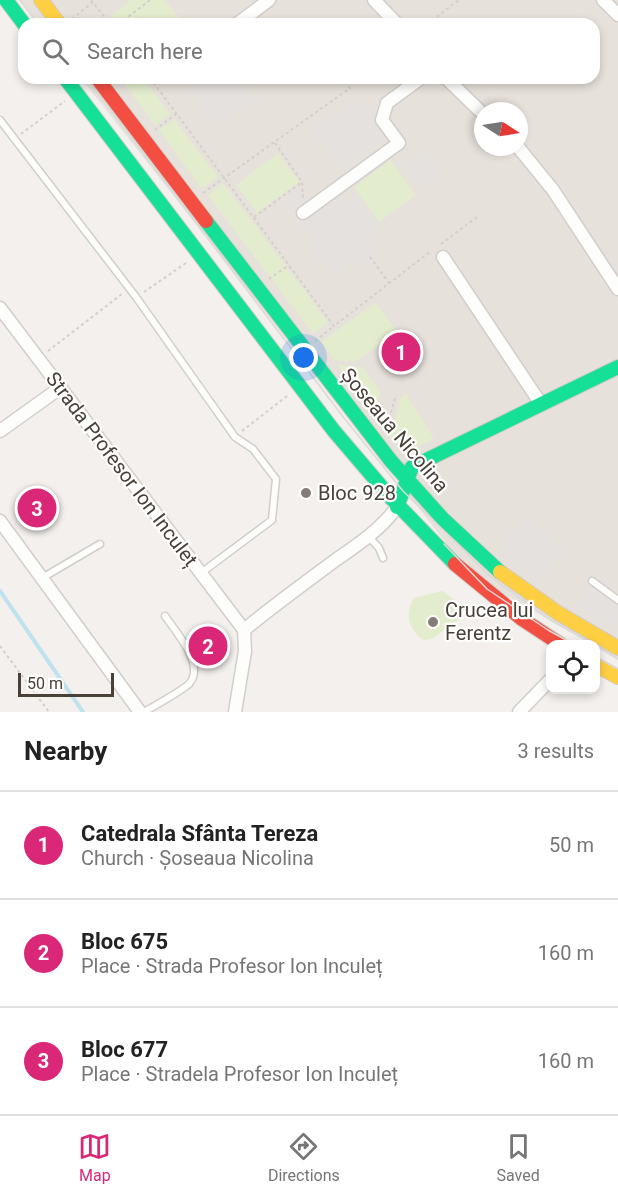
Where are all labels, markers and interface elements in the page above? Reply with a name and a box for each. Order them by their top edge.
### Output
search box [18,18,600,84]
icon: search [39,35,72,68]
text: Search here [87,39,203,64]
north arrow [474,102,528,156]
pin: 1 [382,330,420,374]
your location [289,343,318,372]
street label: Șoseaua Nicolina [336,363,454,497]
street label: Strada Profesor Ion Inculeț [40,367,203,571]
place label: Bloc 928 [318,481,396,505]
pin: 3 [18,486,57,530]
marker: Bloc 928 [299,486,313,500]
place label: Crucea lui Ferentz [445,598,534,645]
marker: Crucea lui Ferentz [426,615,440,629]
pin: 2 [188,624,228,668]
map controls [546,640,600,694]
button: locate [546,640,600,694]
scale bar [18,670,114,698]
text: 50 m [27,674,63,693]
text: Nearby [24,736,107,766]
text: 3 results [518,739,594,763]
text: Catedrala Sfânta Tereza [81,821,318,846]
text: 1 [38,833,49,857]
text: 50 m [549,833,594,857]
text: Church · Șoseaua Nicolina [81,846,314,870]
text: Bloc 675 [81,929,168,954]
text: 2 [38,941,49,965]
text: 160 m [538,941,594,965]
text: Place · Strada Profesor Ion Inculeț [81,954,383,978]
text: Bloc 677 [81,1037,168,1062]
text: 3 [38,1049,49,1073]
text: 160 m [538,1049,594,1073]
text: Place · Stradela Profesor Ion Inculeț [81,1062,398,1086]
tab: Map [78,1130,111,1185]
tab: Directions [268,1130,340,1185]
tab: Saved [496,1130,540,1185]

